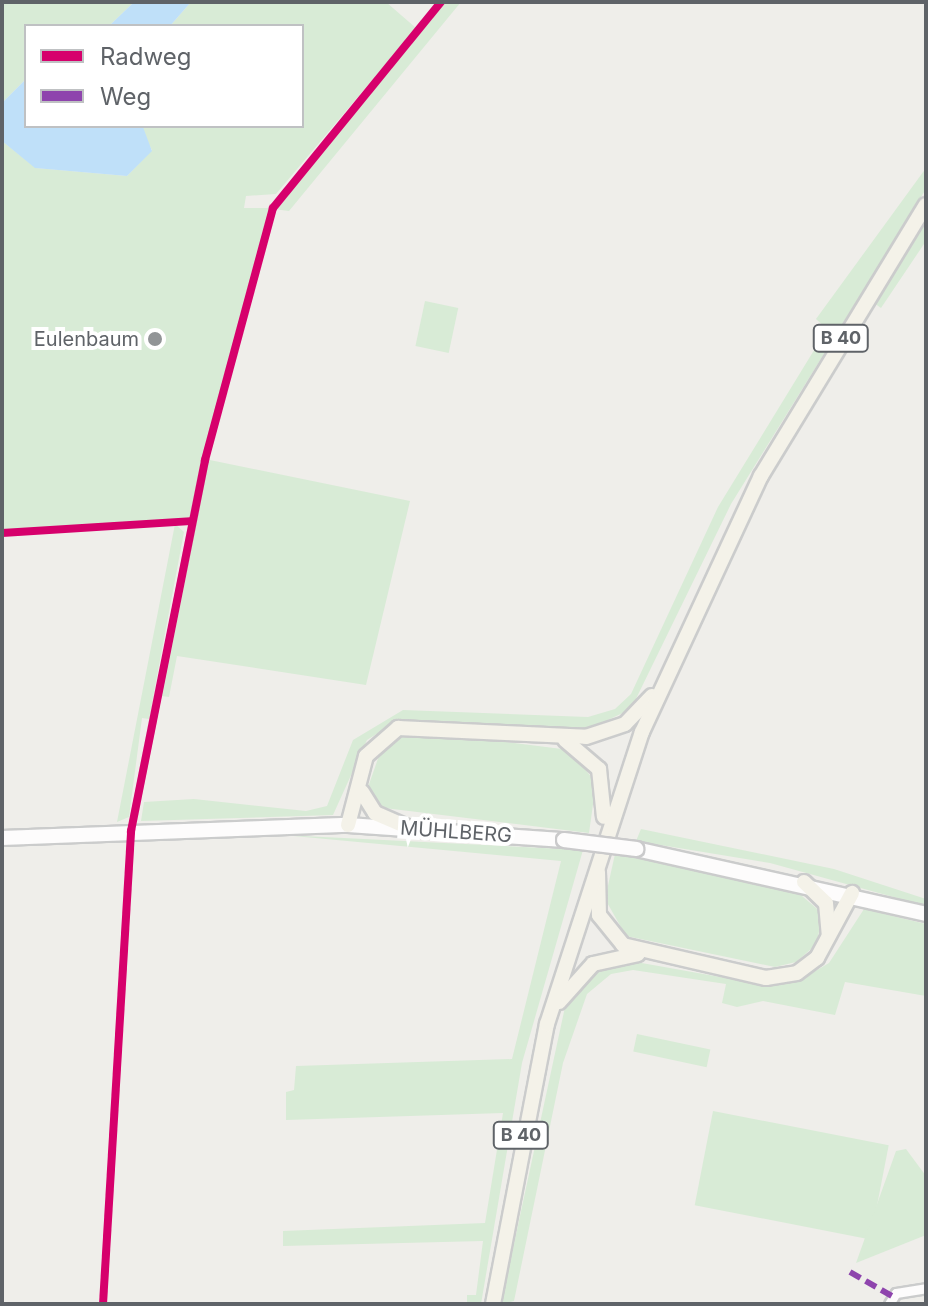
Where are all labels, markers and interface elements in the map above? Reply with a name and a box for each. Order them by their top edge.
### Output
legend [24,24,304,128]
text: Radweg [100,42,191,71]
text: Weg [100,82,151,111]
road number: B 40 [811,324,871,352]
place label: Eulenbaum [34,327,139,351]
marker: Eulenbaum [146,330,164,348]
street label: MÜHLBERG [399,816,513,848]
road number: B 40 [491,1121,551,1149]

